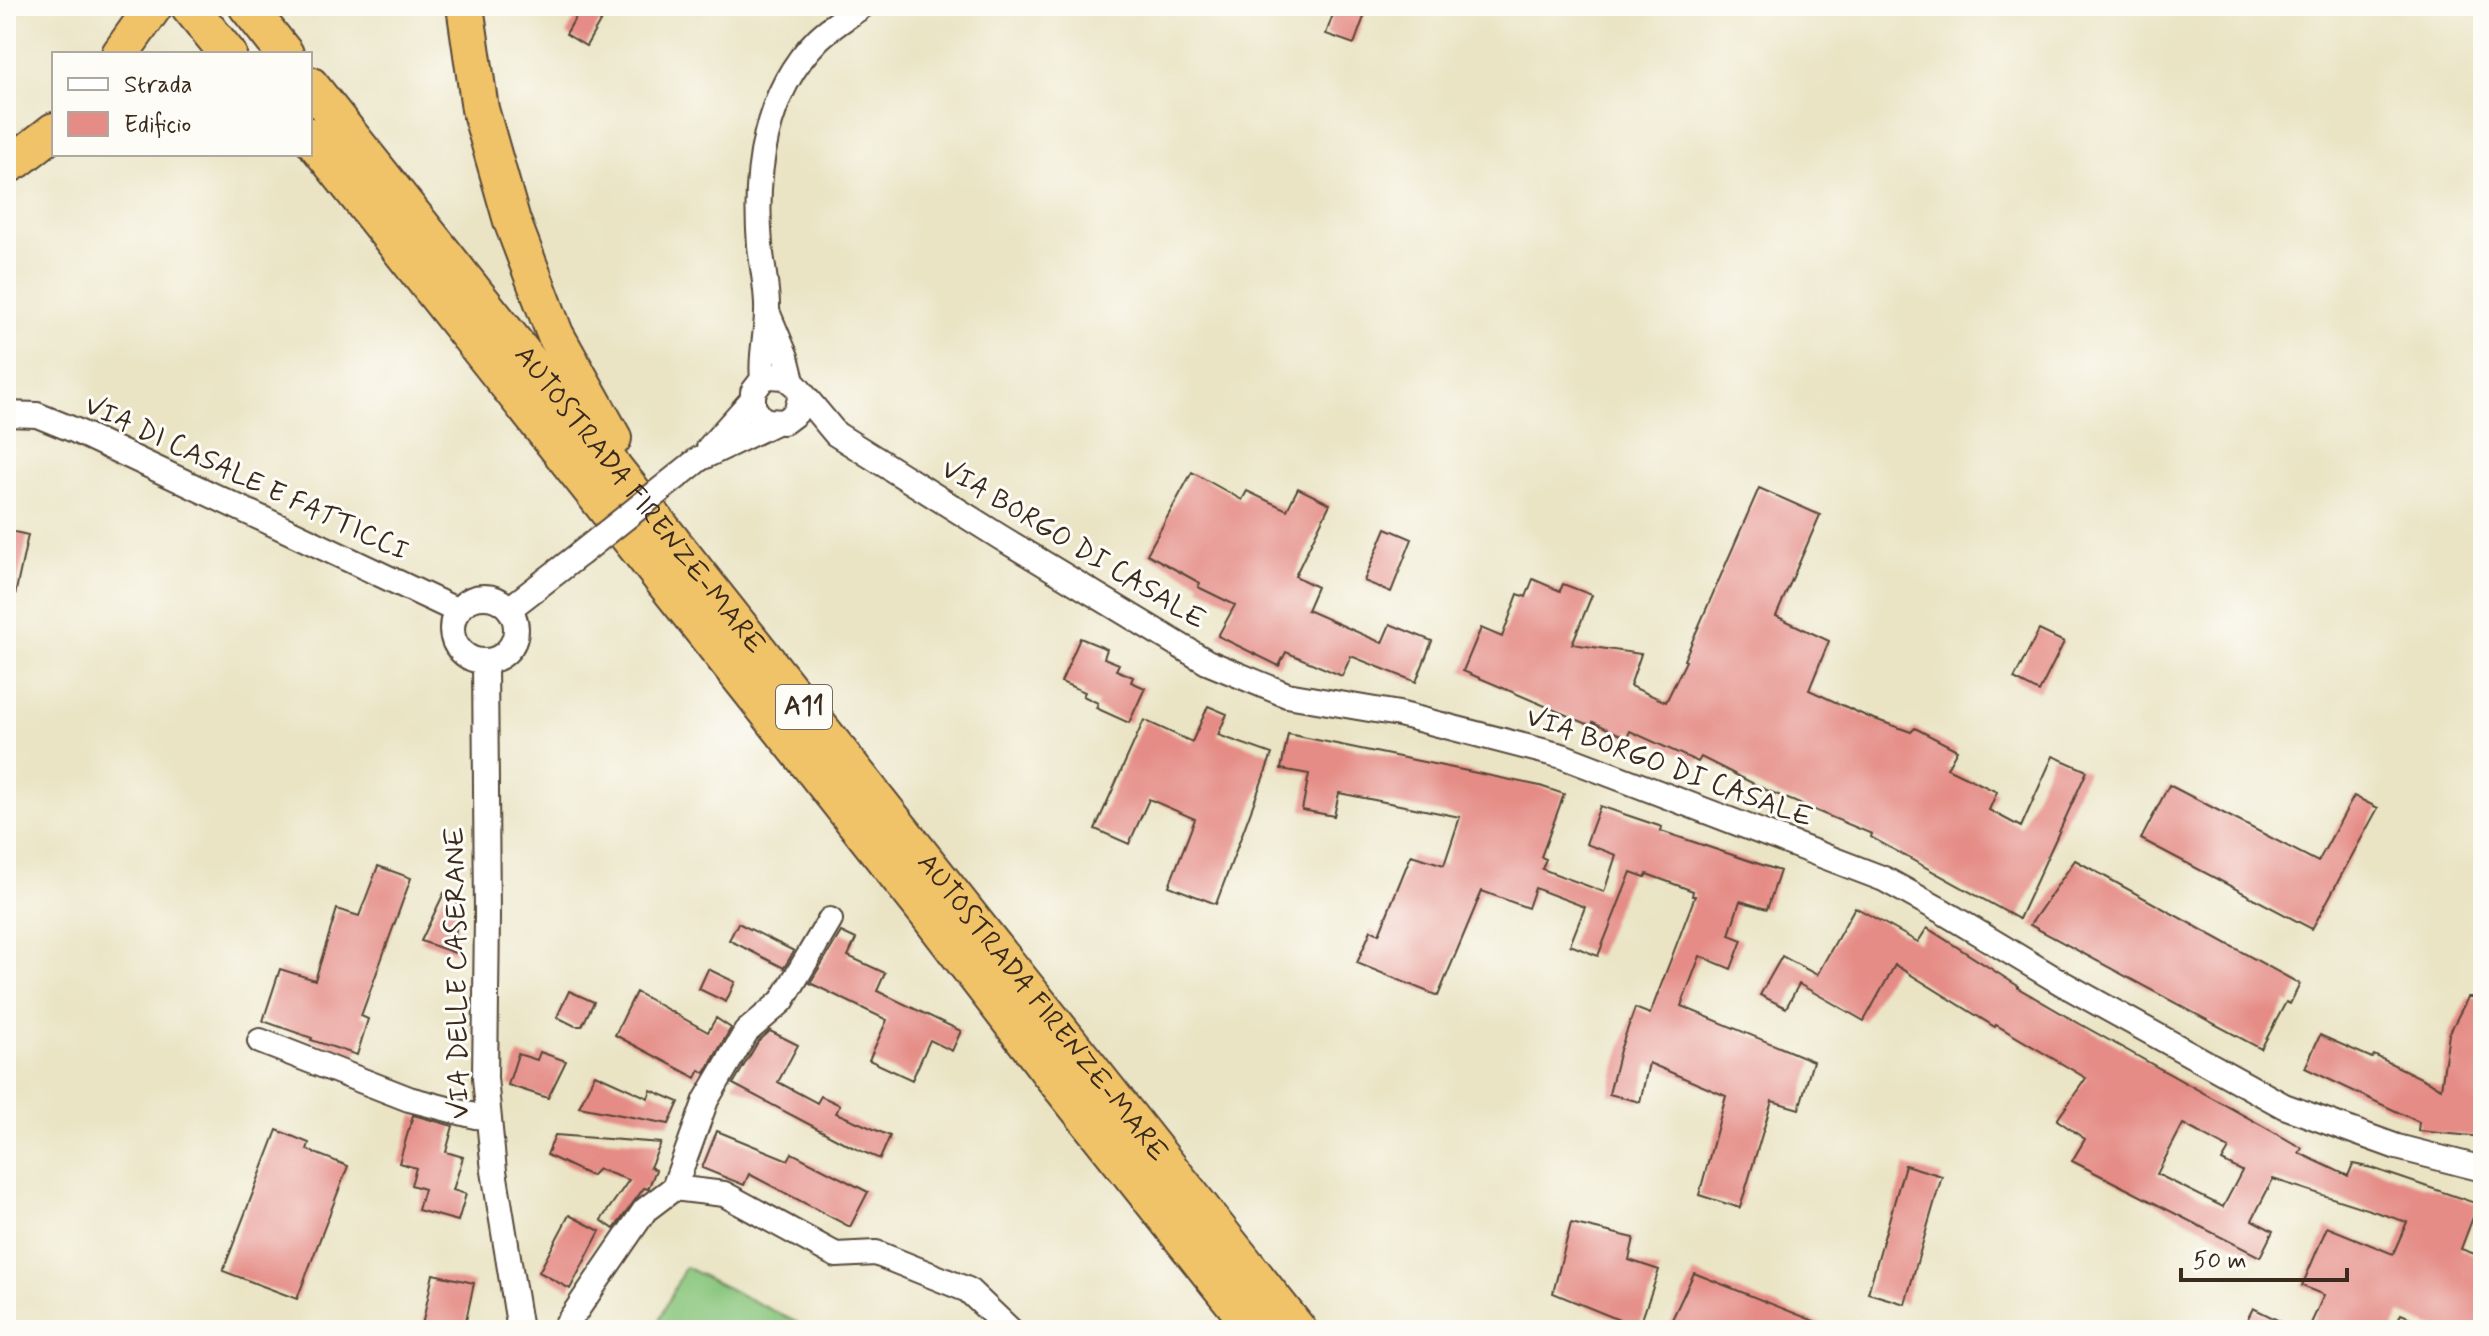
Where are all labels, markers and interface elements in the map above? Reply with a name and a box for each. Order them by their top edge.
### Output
legend [52,52,312,156]
text: Strada [124,70,193,101]
text: Edificio [124,110,191,141]
street label: AUTOSTRADA FIRENZE-MARE [506,338,773,662]
street label: VIA DI CASALE E FATTICCI [78,388,414,570]
street label: VIA BORGO DI CASALE [934,451,1212,639]
road number: A11 [776,685,832,729]
street label: VIA BORGO DI CASALE [1520,699,1818,837]
street label: VIA DELLE CASERANE [437,827,479,1119]
street label: AUTOSTRADA FIRENZE-MARE [908,846,1176,1170]
scale bar [2181,1232,2347,1282]
text: 50 m [2193,1246,2247,1277]

